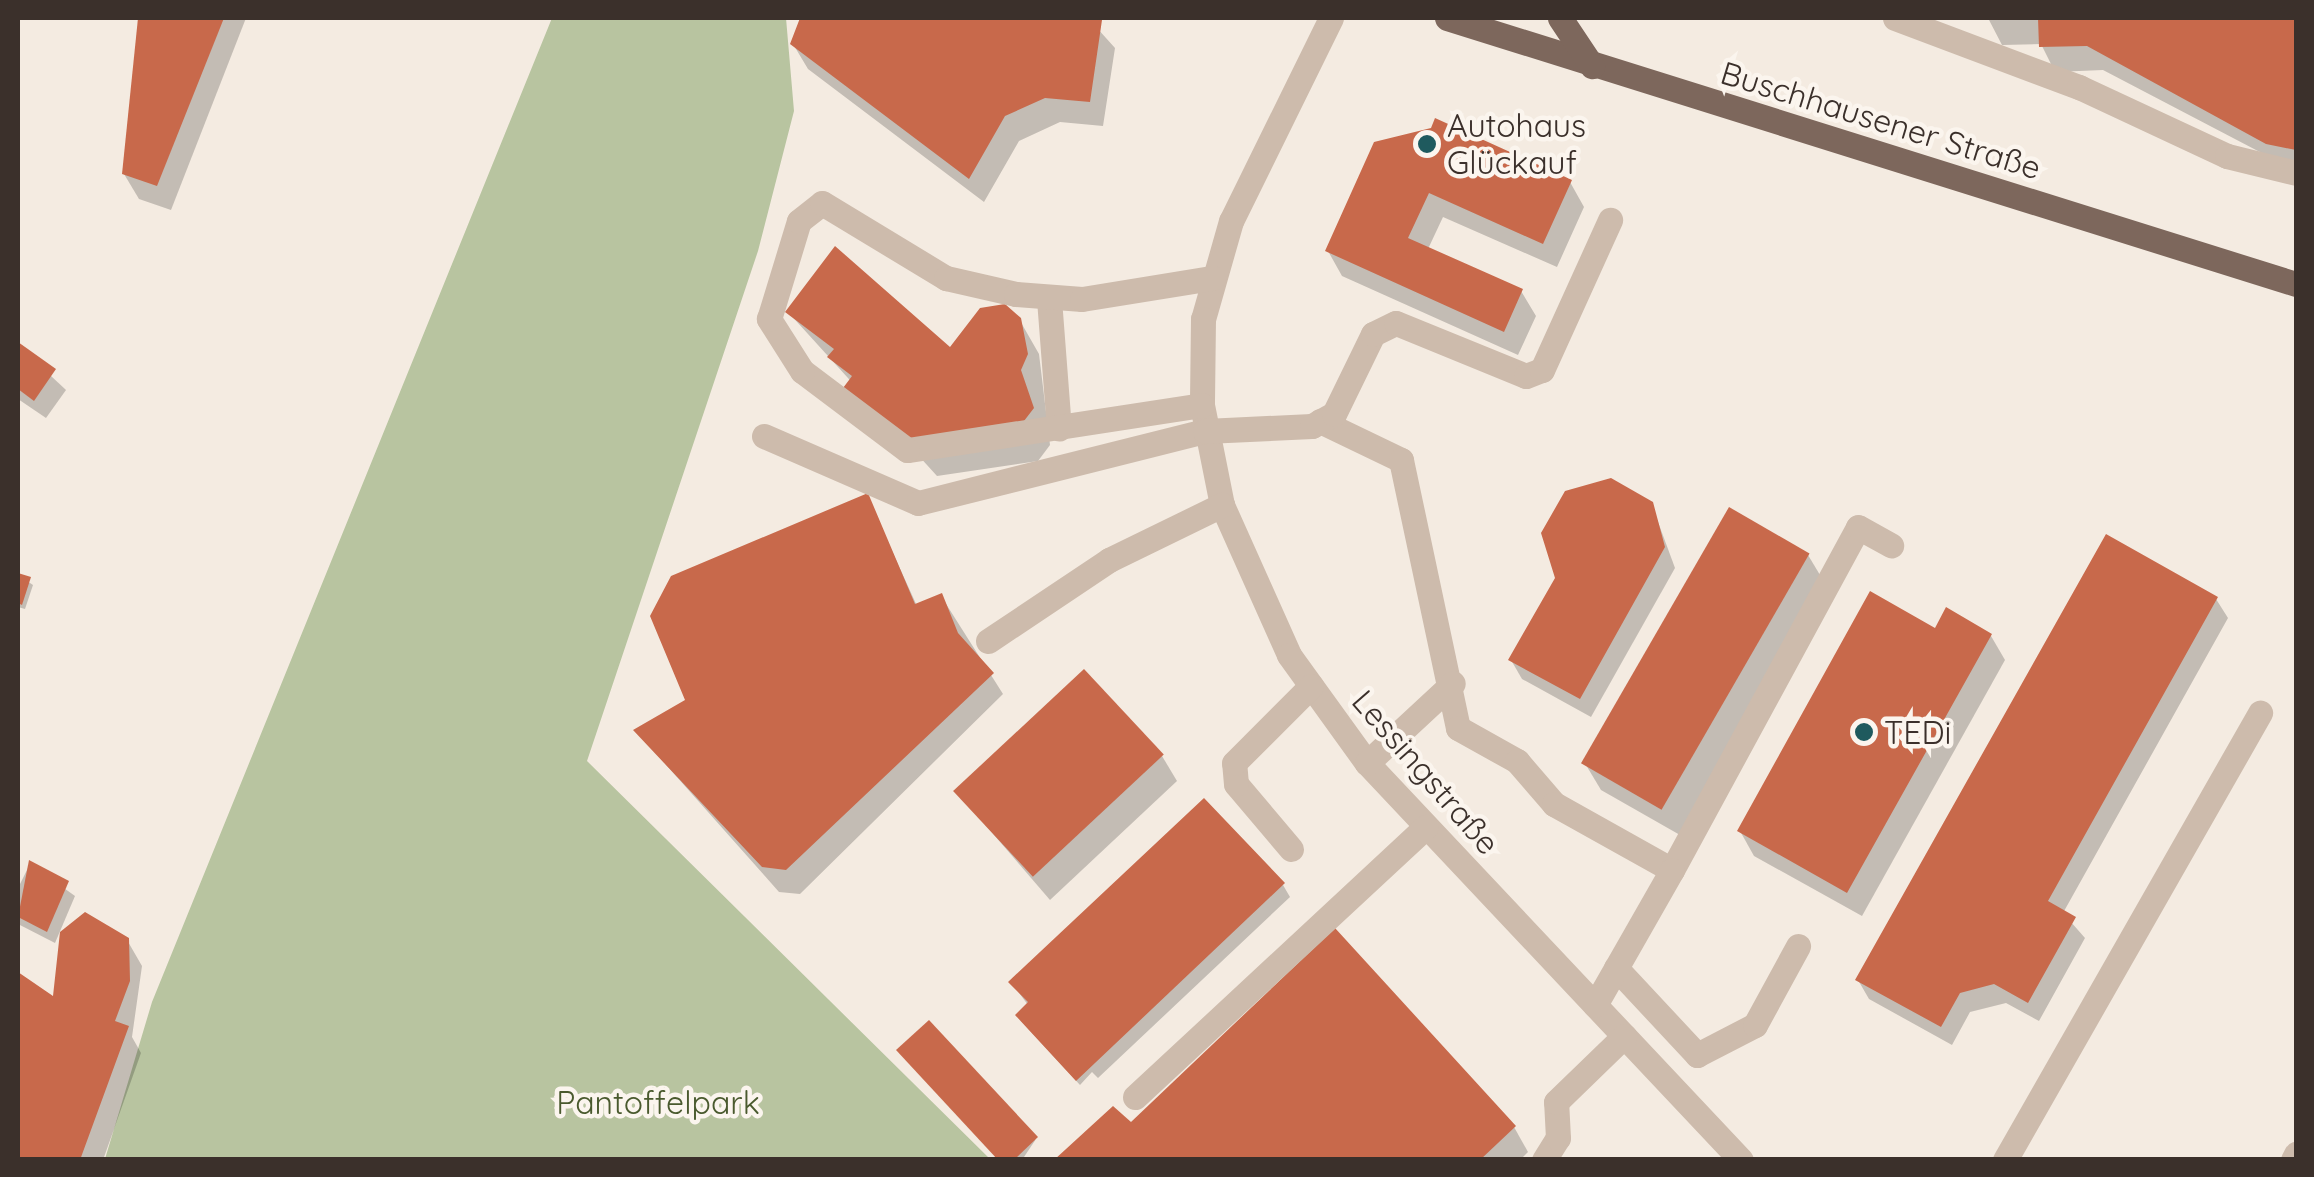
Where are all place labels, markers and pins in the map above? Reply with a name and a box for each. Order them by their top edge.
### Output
place label: Autohaus Glückauf [1447,107,1586,182]
marker: Autohaus Glückauf [1416,133,1438,155]
place label: TEDi [1884,713,1951,751]
marker: TEDi [1853,721,1875,743]

